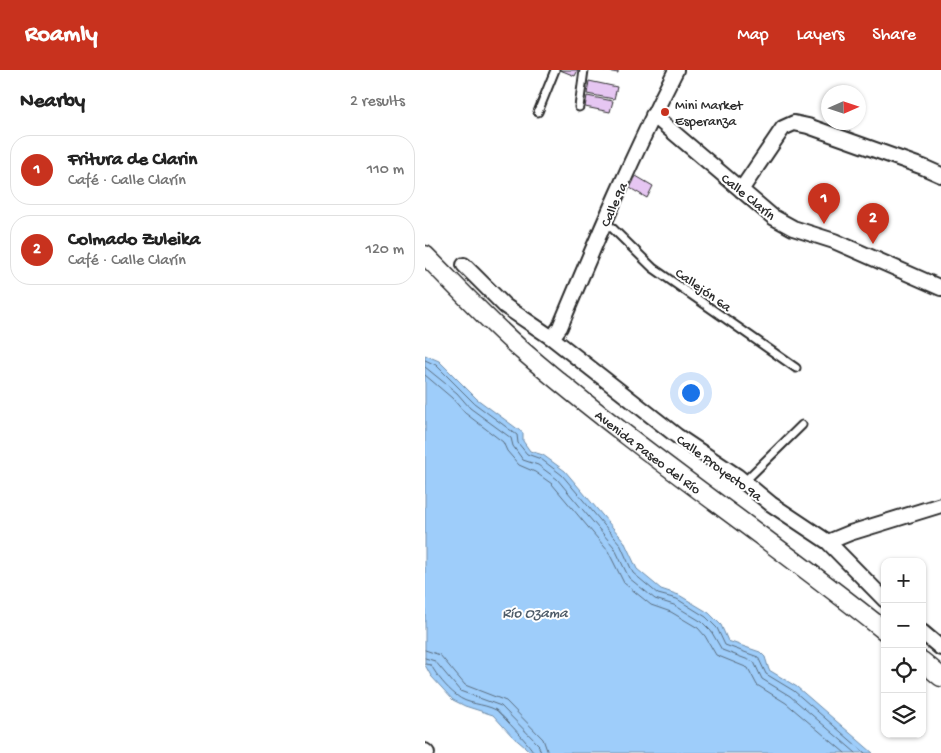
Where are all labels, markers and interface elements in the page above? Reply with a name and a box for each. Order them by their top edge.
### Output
text: Roamly [25,21,98,50]
text: Map [737,25,769,46]
text: Layers [797,25,844,46]
text: Share [872,25,916,46]
north arrow [821,85,866,130]
text: Nearby [20,90,85,115]
text: 2 results [350,93,405,112]
place label: Mini Market Esperanza [675,98,744,131]
marker: Mini Market Esperanza [659,106,671,118]
text: Fritura de Clarin [68,149,197,172]
text: 1 [34,161,40,180]
text: 110 m [367,161,404,180]
street label: Calle Clarín [717,171,778,225]
text: Café · Calle Clarín [68,172,186,191]
street label: Calle 9a [598,179,633,230]
pin: 1 [808,183,840,224]
pin: 2 [857,203,889,244]
text: Colmado Zuleika [68,229,200,252]
text: 2 [33,241,41,260]
text: 120 m [365,241,404,260]
text: Café · Calle Clarín [68,252,186,271]
street label: Callejón 6a [671,265,735,317]
your location [678,380,704,406]
street label: Avenida Paseo del Río [590,408,703,499]
street label: Calle Proyecto 9a [672,432,766,507]
map controls [881,558,926,738]
button: + [881,558,926,603]
button: − [881,603,926,648]
water label: Río Ozama [502,605,569,623]
button: locate [881,648,926,693]
button: layers [881,693,926,738]

